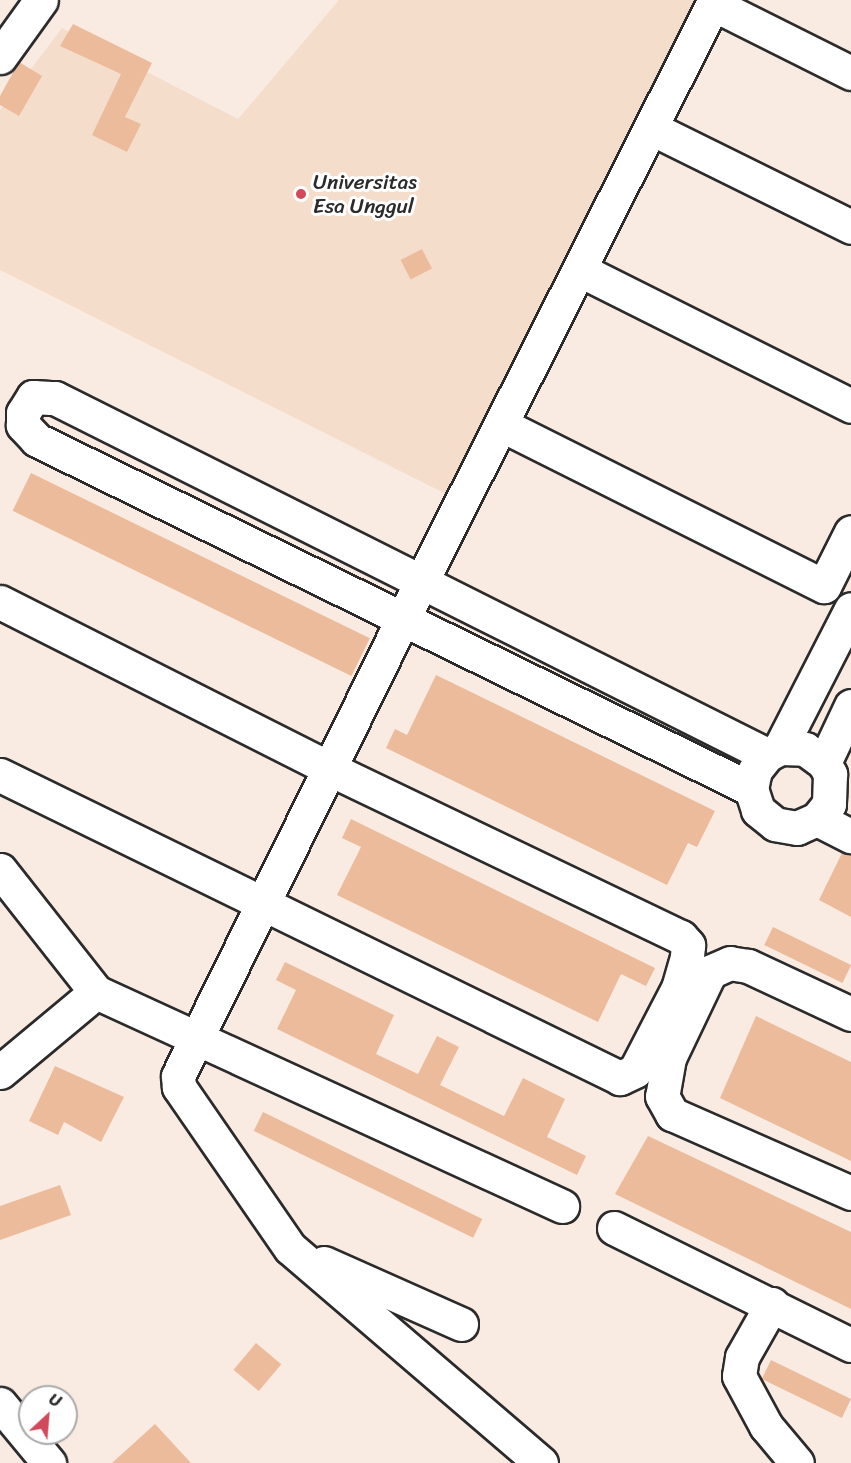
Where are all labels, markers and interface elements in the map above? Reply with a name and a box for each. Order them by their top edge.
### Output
place label: Universitas Esa Unggul [313,169,417,219]
marker: Universitas Esa Unggul [294,187,308,201]
north arrow [18,1385,78,1445]
text: U [44,1385,66,1416]

